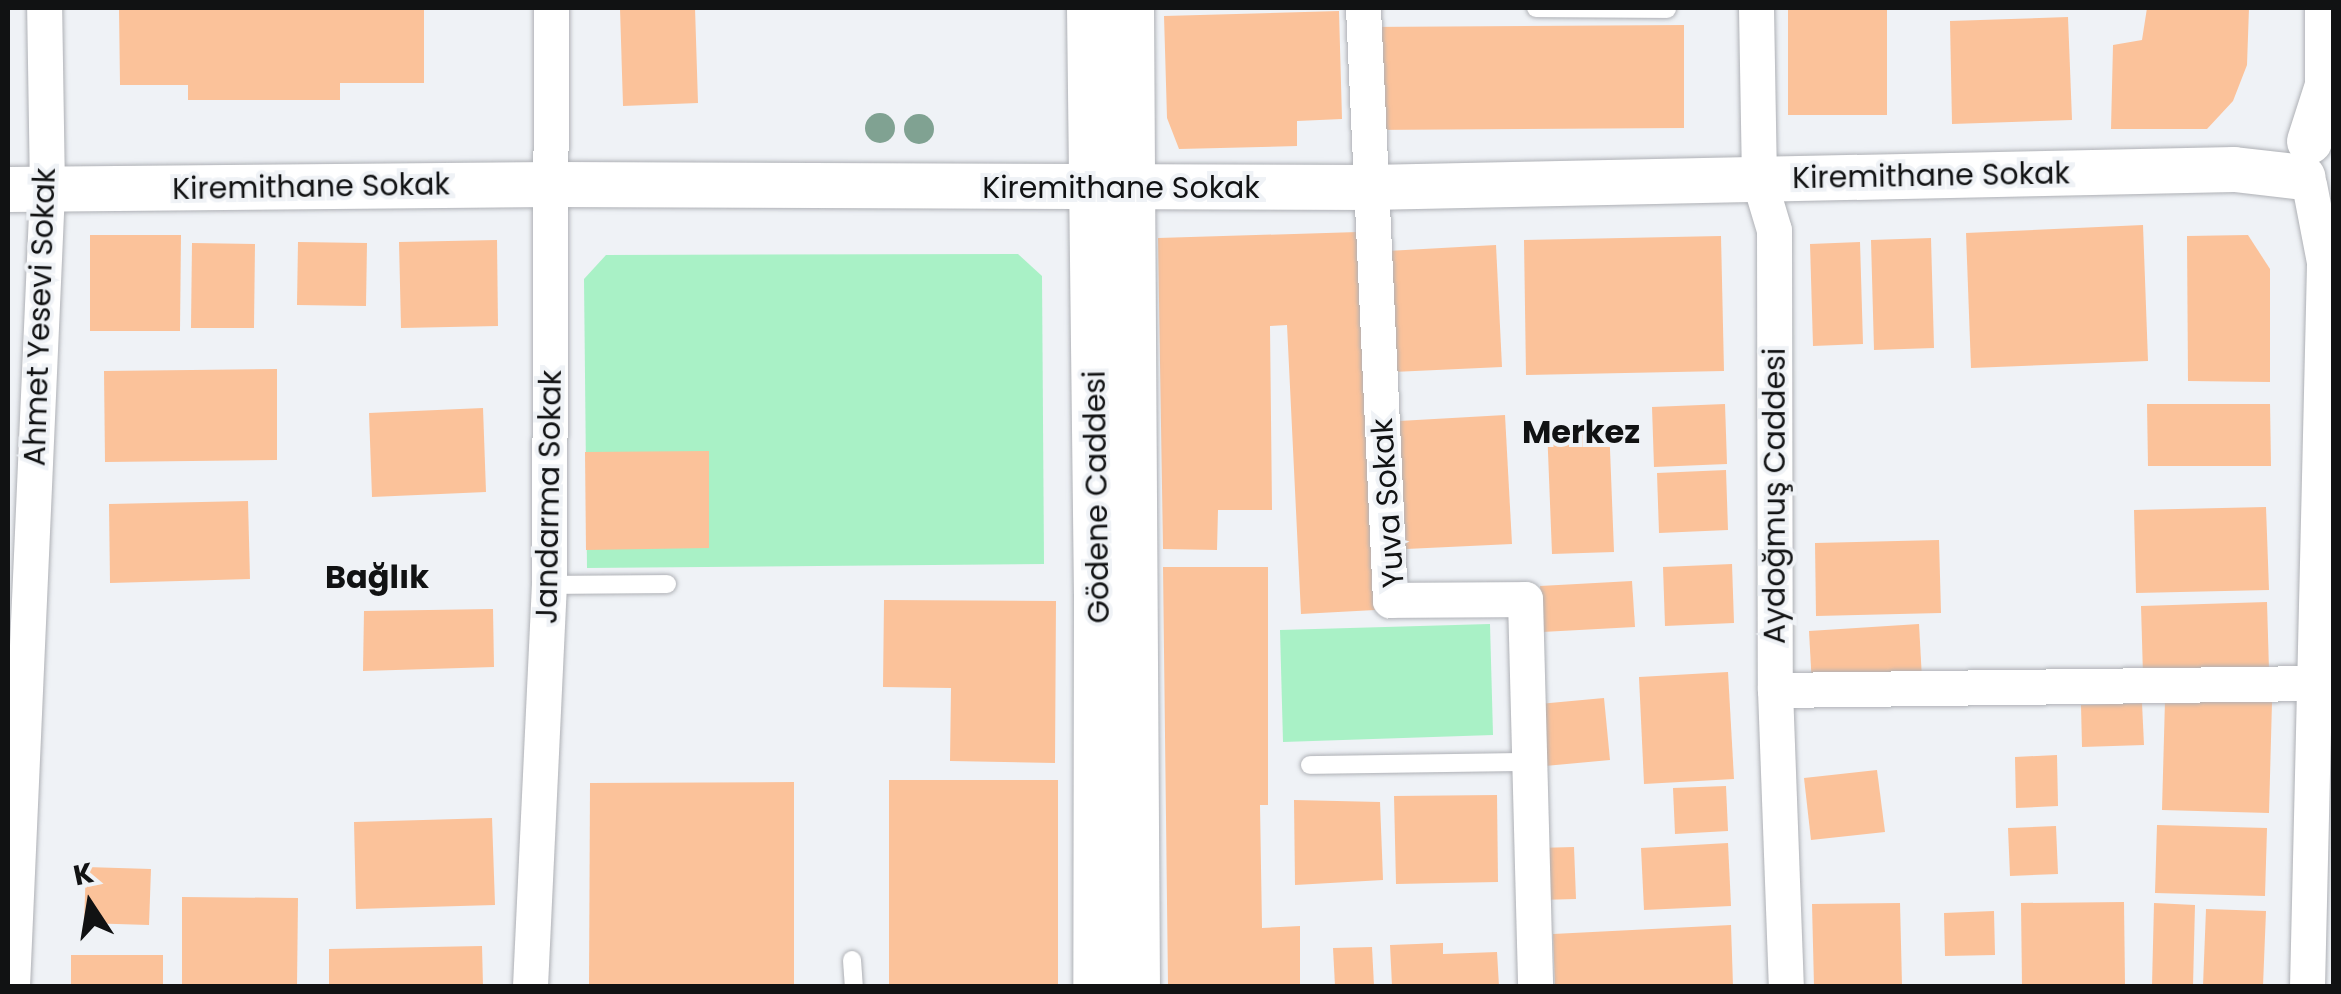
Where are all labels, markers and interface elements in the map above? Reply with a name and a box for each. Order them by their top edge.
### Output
street label: Kiremithane Sokak [1792,156,2070,196]
street label: Ahmet Yesevi Sokak [17,167,63,467]
street label: Kiremithane Sokak [172,167,450,207]
street label: Kiremithane Sokak [982,170,1260,206]
street label: Aydoğmuş Caddesi [1757,348,1793,644]
street label: Jandarma Sokak [529,370,569,624]
street label: Gödene Caddesi [1077,370,1117,624]
district label: Merkez [1522,413,1640,451]
street label: Yuva Sokak [1364,417,1412,589]
district label: Bağlık [325,558,429,596]
text: K [70,853,97,895]
north arrow [40,854,140,954]

